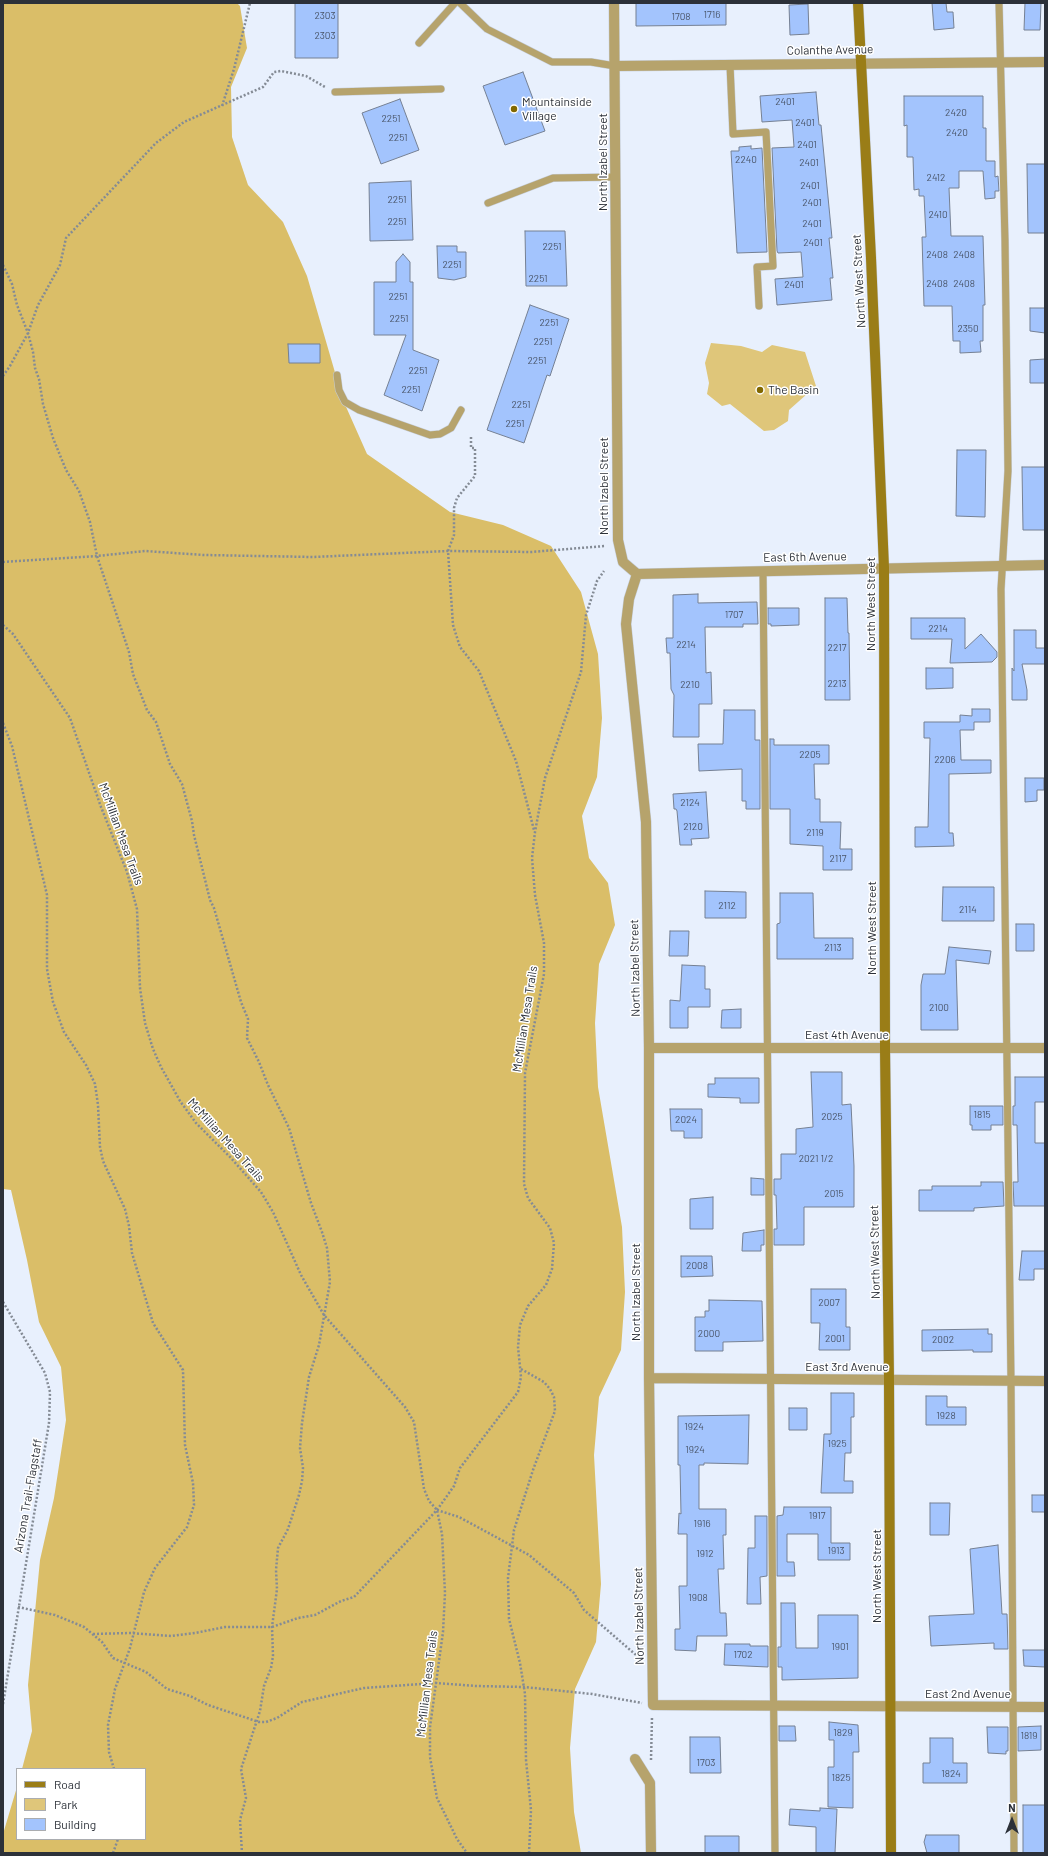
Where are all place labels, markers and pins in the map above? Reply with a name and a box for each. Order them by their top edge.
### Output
place label: Mountainside Village [522,95,592,123]
marker: Mountainside Village [509,104,519,114]
place label: The Basin [768,383,819,397]
marker: The Basin [755,385,765,395]

